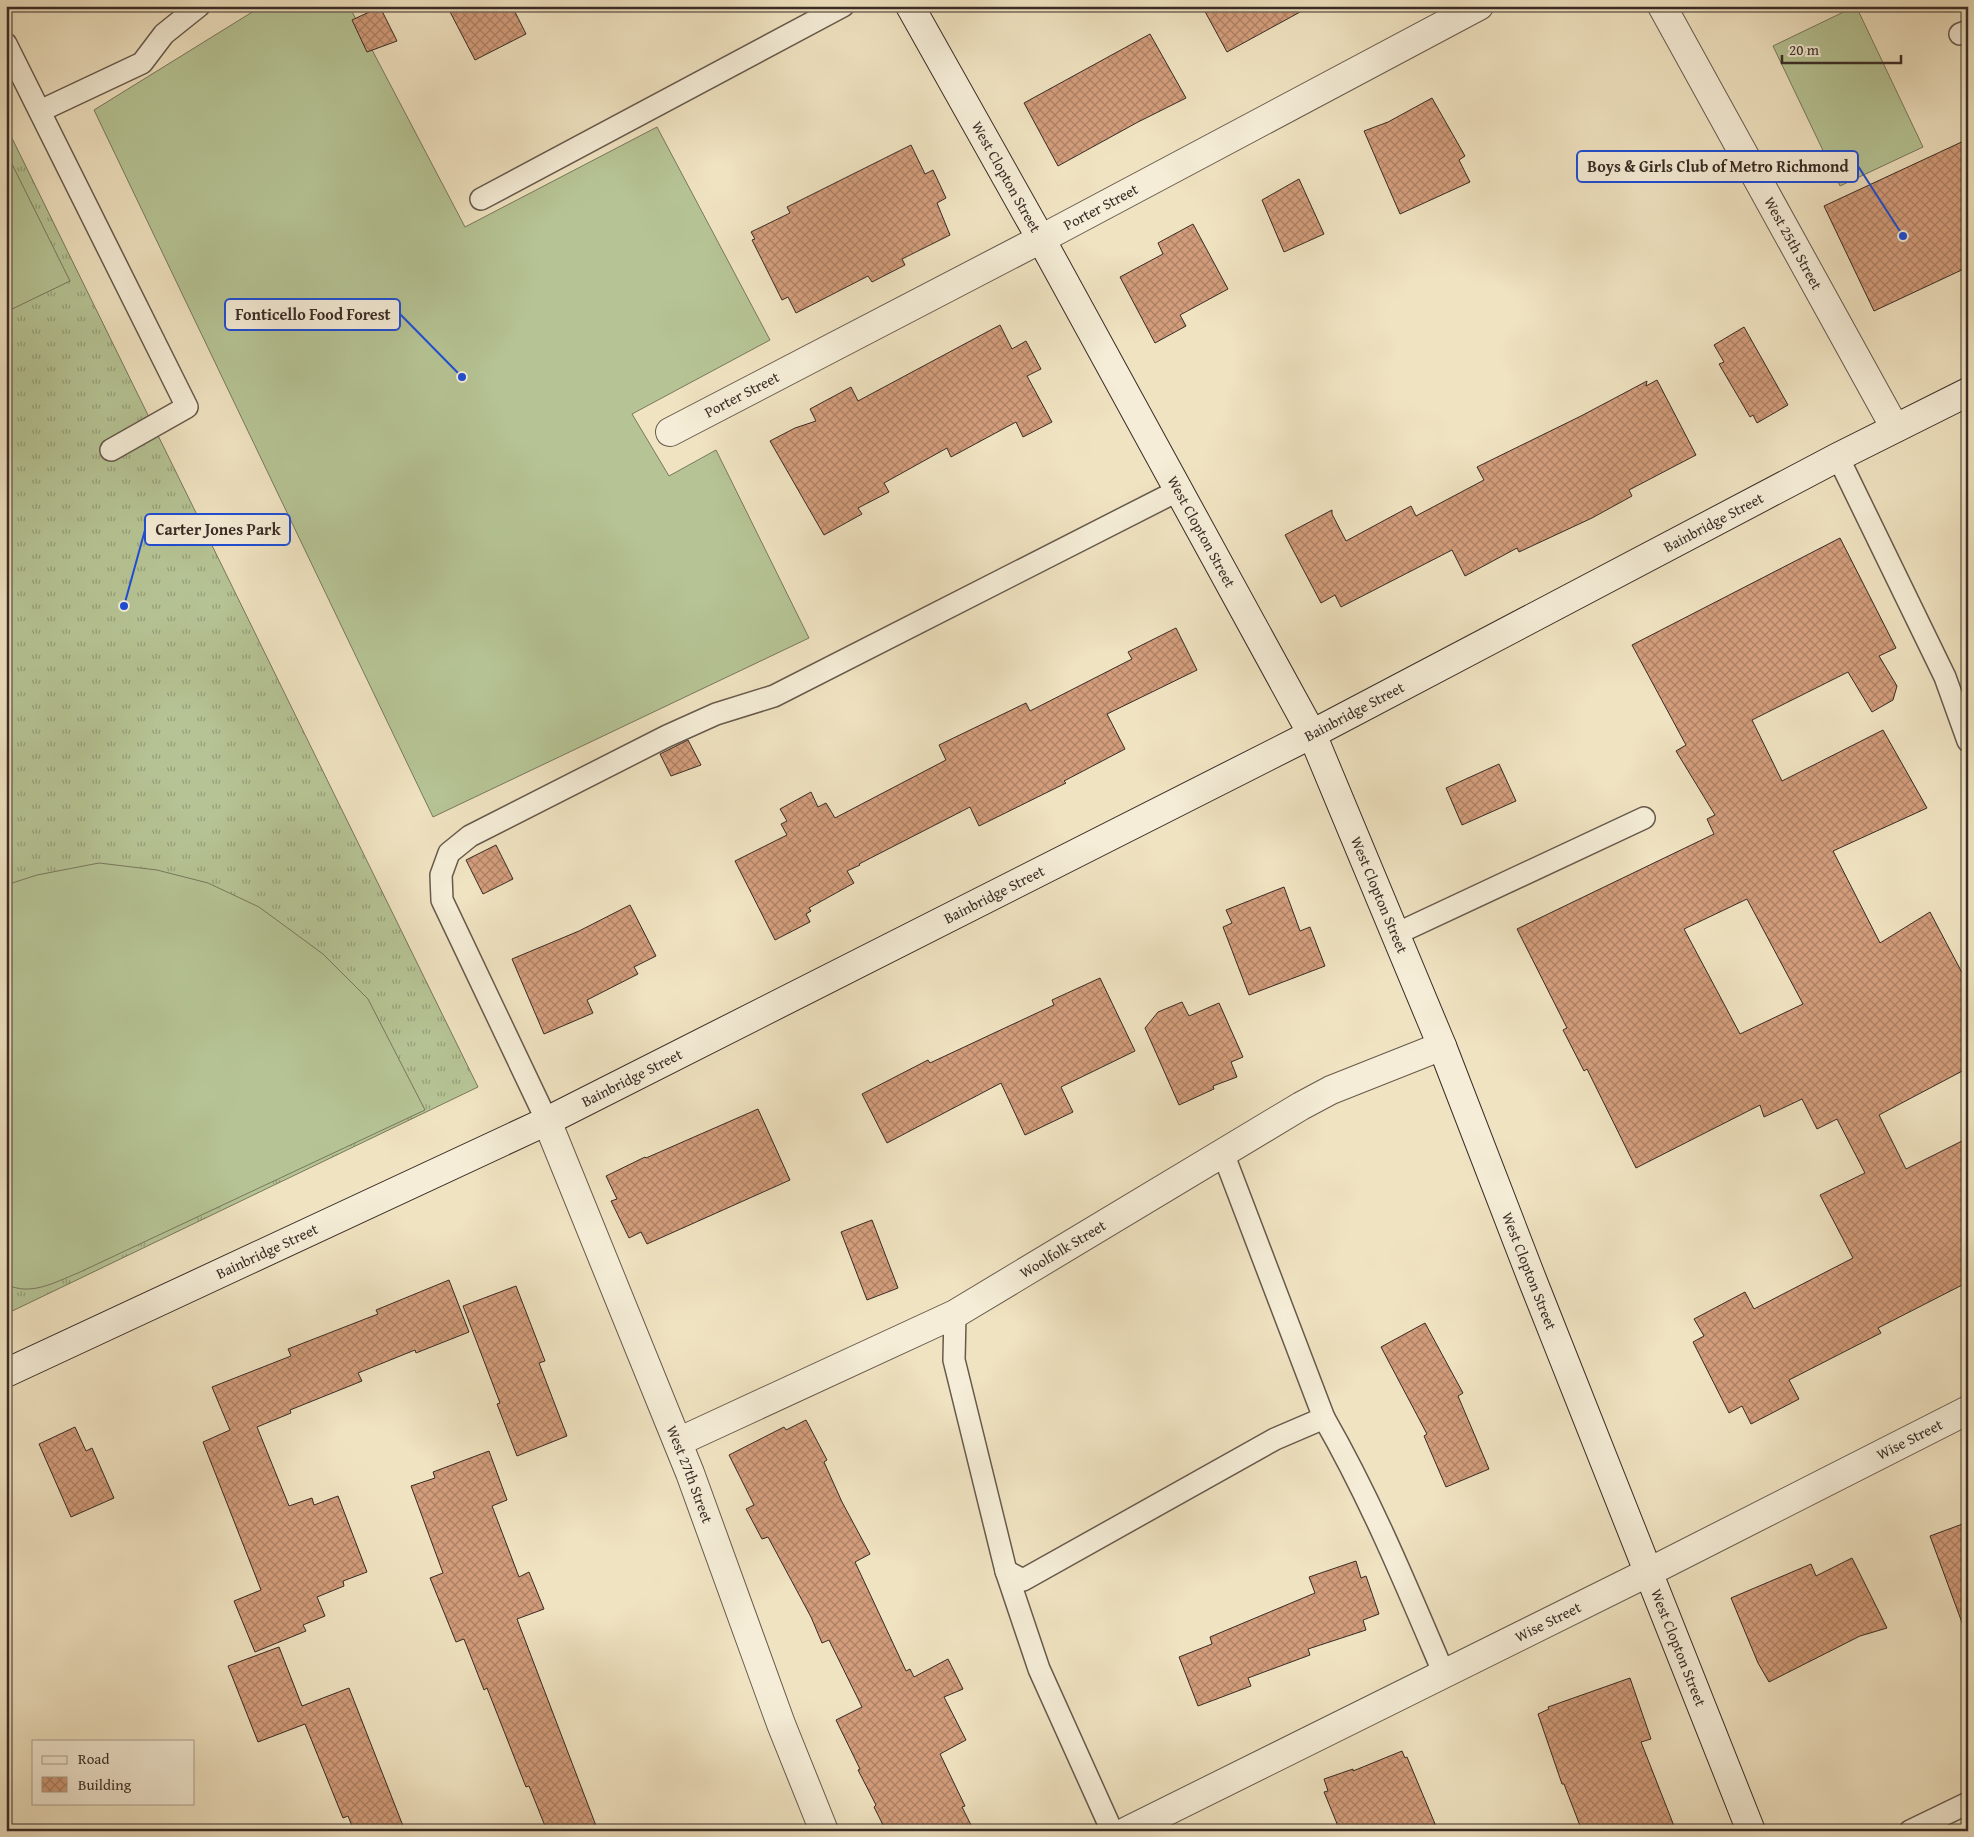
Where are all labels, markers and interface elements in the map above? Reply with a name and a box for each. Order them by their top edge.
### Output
scale bar [1782,32,1900,64]
text: 20 m [1789,39,1820,60]
street label: West Clopton Street [967,117,1047,237]
callout: Boys & Girls Club of Metro Richmond [1577,151,1858,182]
text: Boys & Girls Club of Metro Richmond [1587,154,1850,178]
street label: Porter Street [1060,178,1142,235]
street label: West 25th Street [1759,193,1828,294]
callout: Fonticello Food Forest [225,299,400,330]
text: Fonticello Food Forest [235,302,391,326]
street label: Porter Street [701,366,783,422]
street label: West Clopton Street [1163,472,1241,592]
street label: Bainbridge Street [1660,487,1768,557]
callout: Carter Jones Park [145,514,290,545]
text: Carter Jones Park [155,517,281,541]
street label: Bainbridge Street [1301,676,1408,746]
street label: West Clopton Street [1346,833,1413,957]
street label: Bainbridge Street [940,860,1049,929]
street label: Bainbridge Street [578,1043,686,1112]
street label: West Clopton Street [1497,1209,1562,1333]
street label: Woolfolk Street [1015,1214,1110,1283]
street label: Bainbridge Street [212,1218,322,1284]
street label: Wise Street [1873,1413,1947,1465]
street label: West 27th Street [662,1422,719,1527]
street label: West Clopton Street [1646,1586,1712,1710]
street label: Wise Street [1511,1596,1585,1647]
legend [32,1740,195,1804]
text: Road [78,1748,109,1769]
text: Building [78,1774,132,1795]

